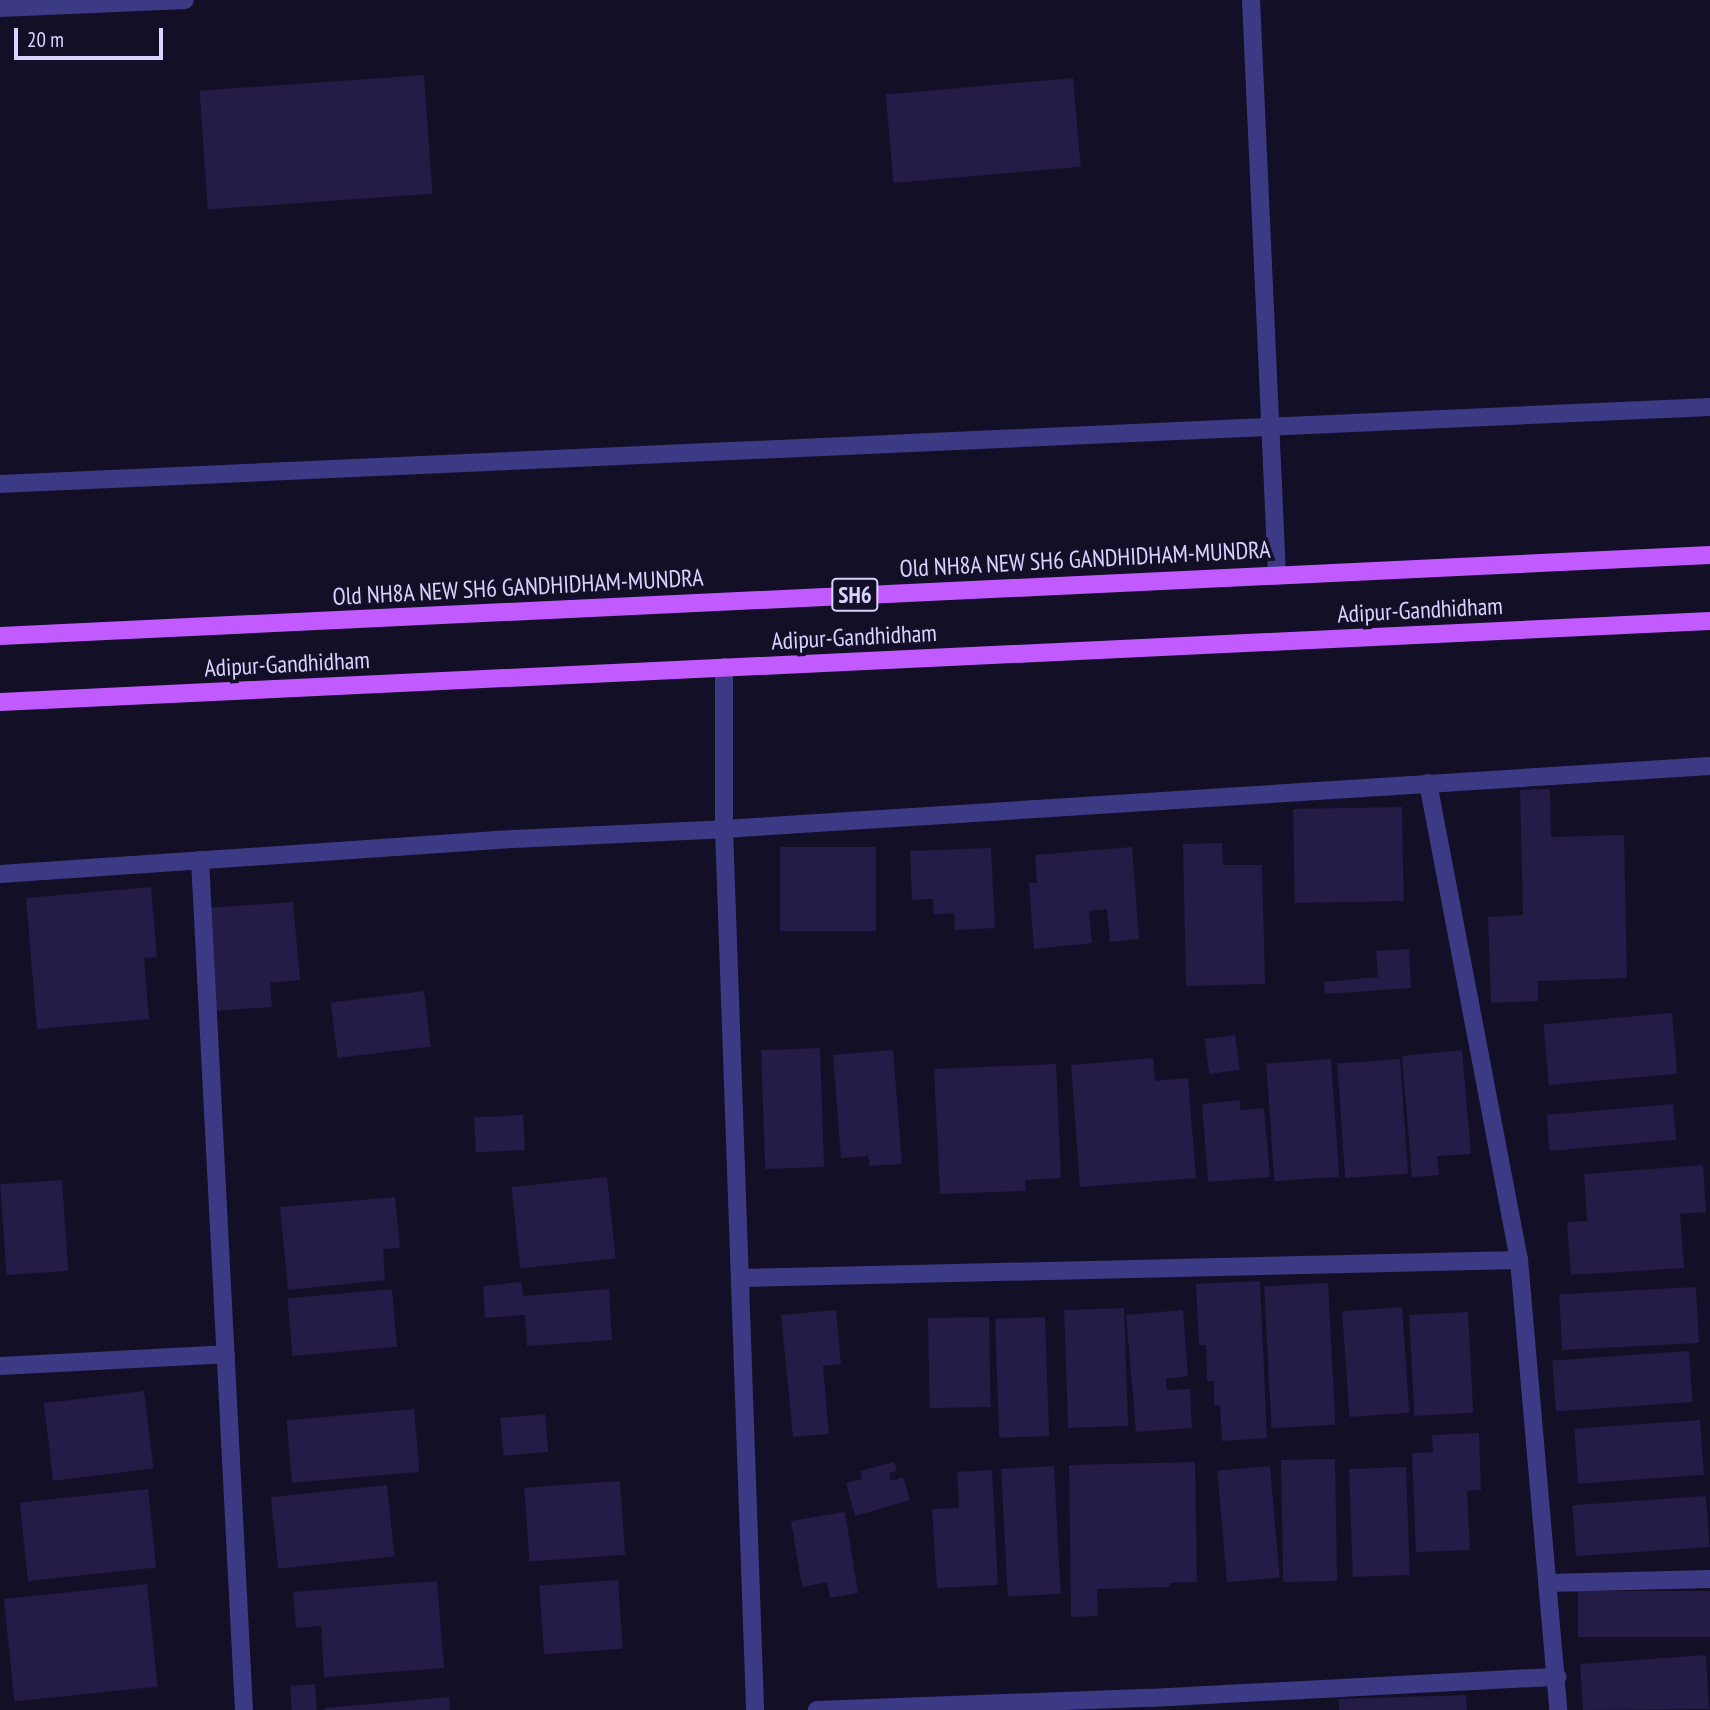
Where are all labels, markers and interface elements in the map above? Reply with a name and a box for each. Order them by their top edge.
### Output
scale bar [18,14,166,58]
text: 20 m [27,26,64,53]
street label: Old NH8A NEW SH6 GANDHIDHAM-MUNDRA [898,535,1272,583]
street label: Old NH8A NEW SH6 GANDHIDHAM-MUNDRA [331,563,705,611]
road number: SH6 [830,576,880,614]
street label: Adipur-Gandhidham [1337,591,1503,629]
street label: Adipur-Gandhidham [771,618,937,656]
street label: Adipur-Gandhidham [204,645,370,683]

